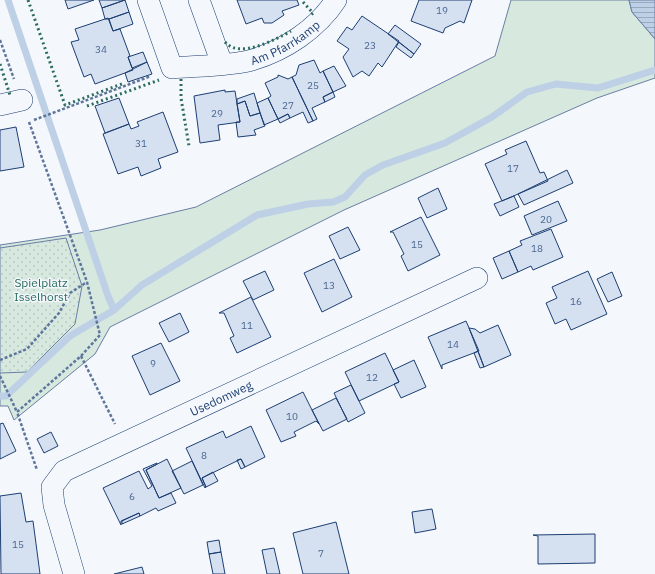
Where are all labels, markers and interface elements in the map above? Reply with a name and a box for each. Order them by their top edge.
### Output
house number: 19 [436,4,448,17]
street label: Am Pfarrkamp [248,17,323,68]
house number: 23 [364,39,376,52]
house number: 34 [95,43,107,56]
house number: 25 [307,79,319,92]
house number: 27 [282,99,294,112]
house number: 29 [211,107,223,120]
house number: 31 [135,137,147,150]
house number: 17 [507,162,519,175]
house number: 20 [540,213,552,226]
house number: 15 [411,238,423,251]
house number: 18 [531,242,543,255]
park label: Spielplatz Isselhorst [14,275,68,304]
house number: 13 [323,279,335,292]
house number: 16 [570,295,582,308]
house number: 11 [241,319,253,332]
house number: 14 [447,338,459,351]
house number: 9 [150,357,156,370]
house number: 12 [366,371,378,384]
street label: Usedomweg [187,377,255,419]
house number: 10 [286,410,298,423]
house number: 8 [201,449,207,462]
house number: 6 [129,490,135,503]
house number: 15 [12,538,24,551]
house number: 7 [318,547,324,560]

